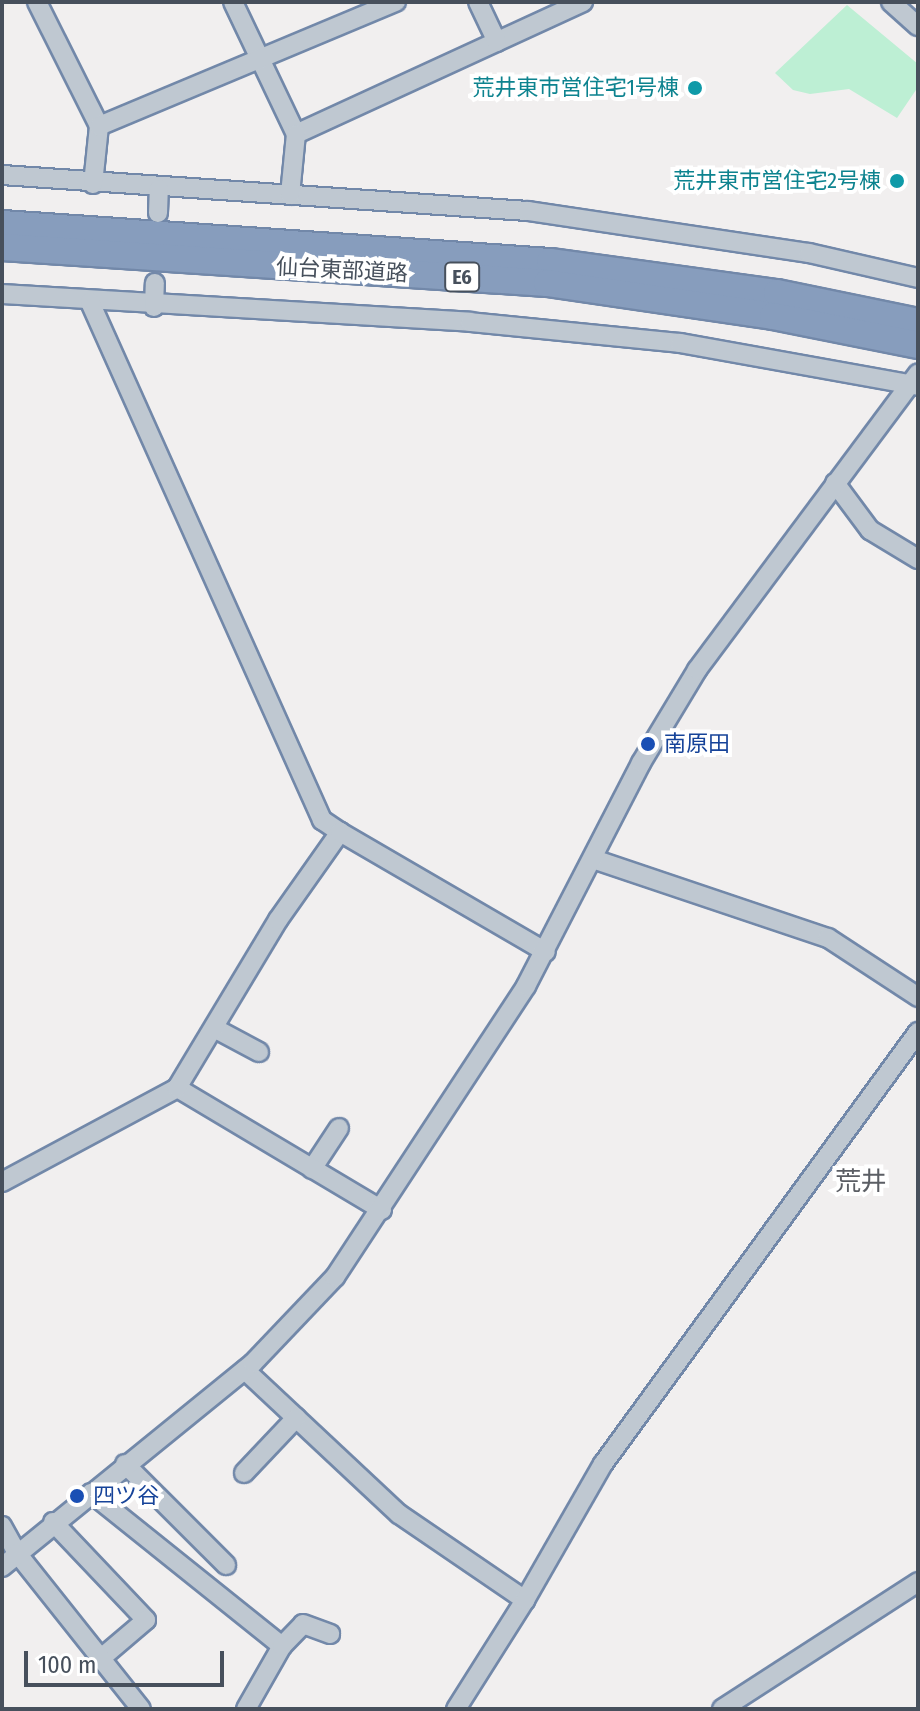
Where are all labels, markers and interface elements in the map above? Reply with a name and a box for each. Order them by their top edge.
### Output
place label: 荒井東市営住宅1号棟 [472,75,679,101]
marker: 荒井東市営住宅1号棟 [686,79,704,97]
place label: 荒井東市営住宅2号棟 [673,168,881,194]
marker: 荒井東市営住宅2号棟 [888,172,906,190]
street label: 仙台東部道路 [275,253,409,287]
road number: E6 [444,261,480,293]
place label: 南原田 [664,731,730,757]
marker: 南原田 [639,735,657,753]
district label: 荒井 [835,1166,887,1198]
place label: 四ツ谷 [93,1483,159,1509]
marker: 四ツ谷 [68,1487,86,1505]
scale bar [28,1635,228,1685]
text: 100 m [38,1651,96,1679]

